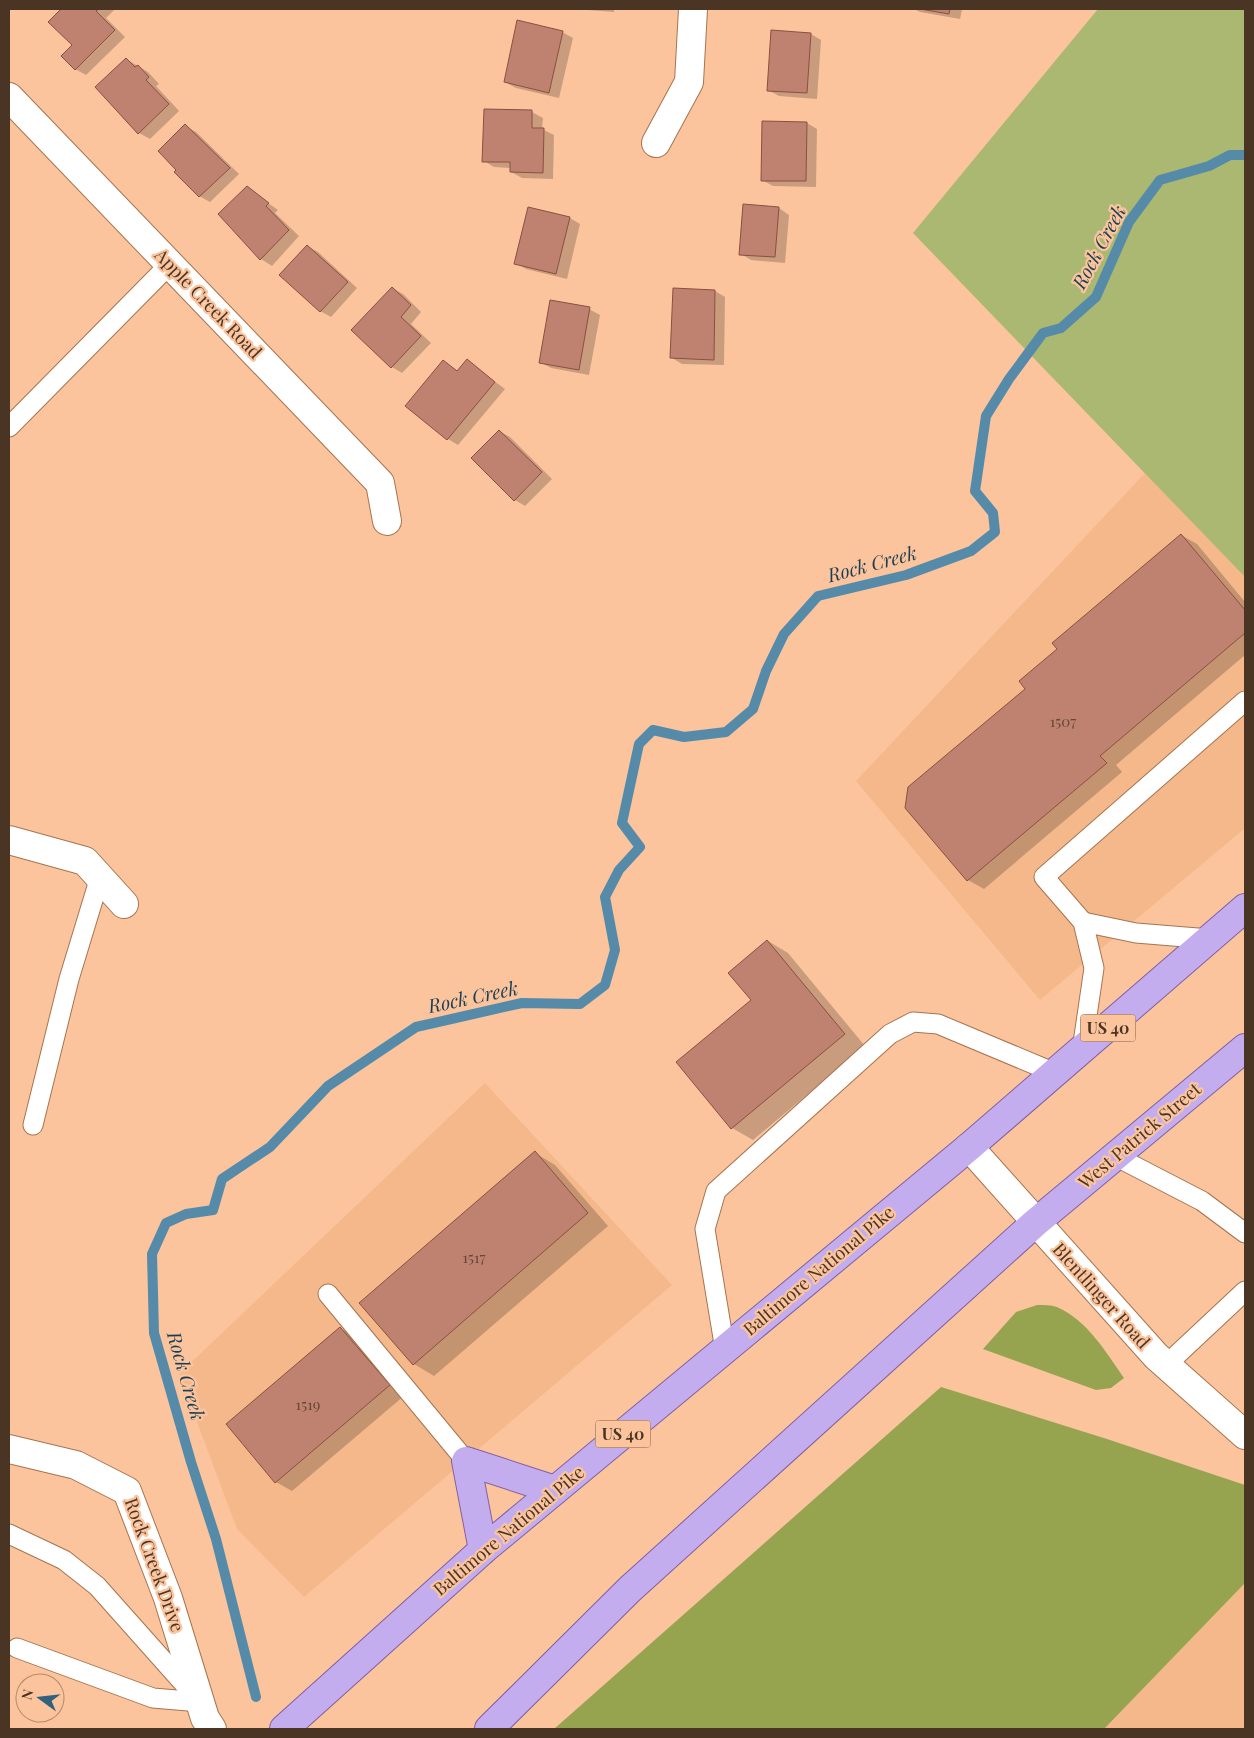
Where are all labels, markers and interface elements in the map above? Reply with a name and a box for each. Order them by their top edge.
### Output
water label: Rock Creek [1065,200,1131,294]
street label: Apple Creek Road [149,242,268,364]
water label: Rock Creek [823,539,919,588]
house number: 1507 [1050,711,1076,731]
water label: Rock Creek [424,974,520,1018]
road number: US 40 [1080,1014,1136,1042]
street label: West Patrick Street [1072,1076,1206,1194]
street label: Baltimore National Pike [738,1200,899,1341]
street label: Blentlinger Road [1048,1237,1156,1354]
house number: 1517 [462,1247,486,1267]
water label: Rock Creek [162,1327,212,1423]
house number: 1519 [296,1394,320,1414]
road number: US 40 [596,1420,650,1448]
street label: Baltimore National Pike [428,1460,589,1601]
street label: Rock Creek Drive [120,1494,190,1635]
north arrow [15,1673,65,1723]
text: N [16,1687,37,1702]

